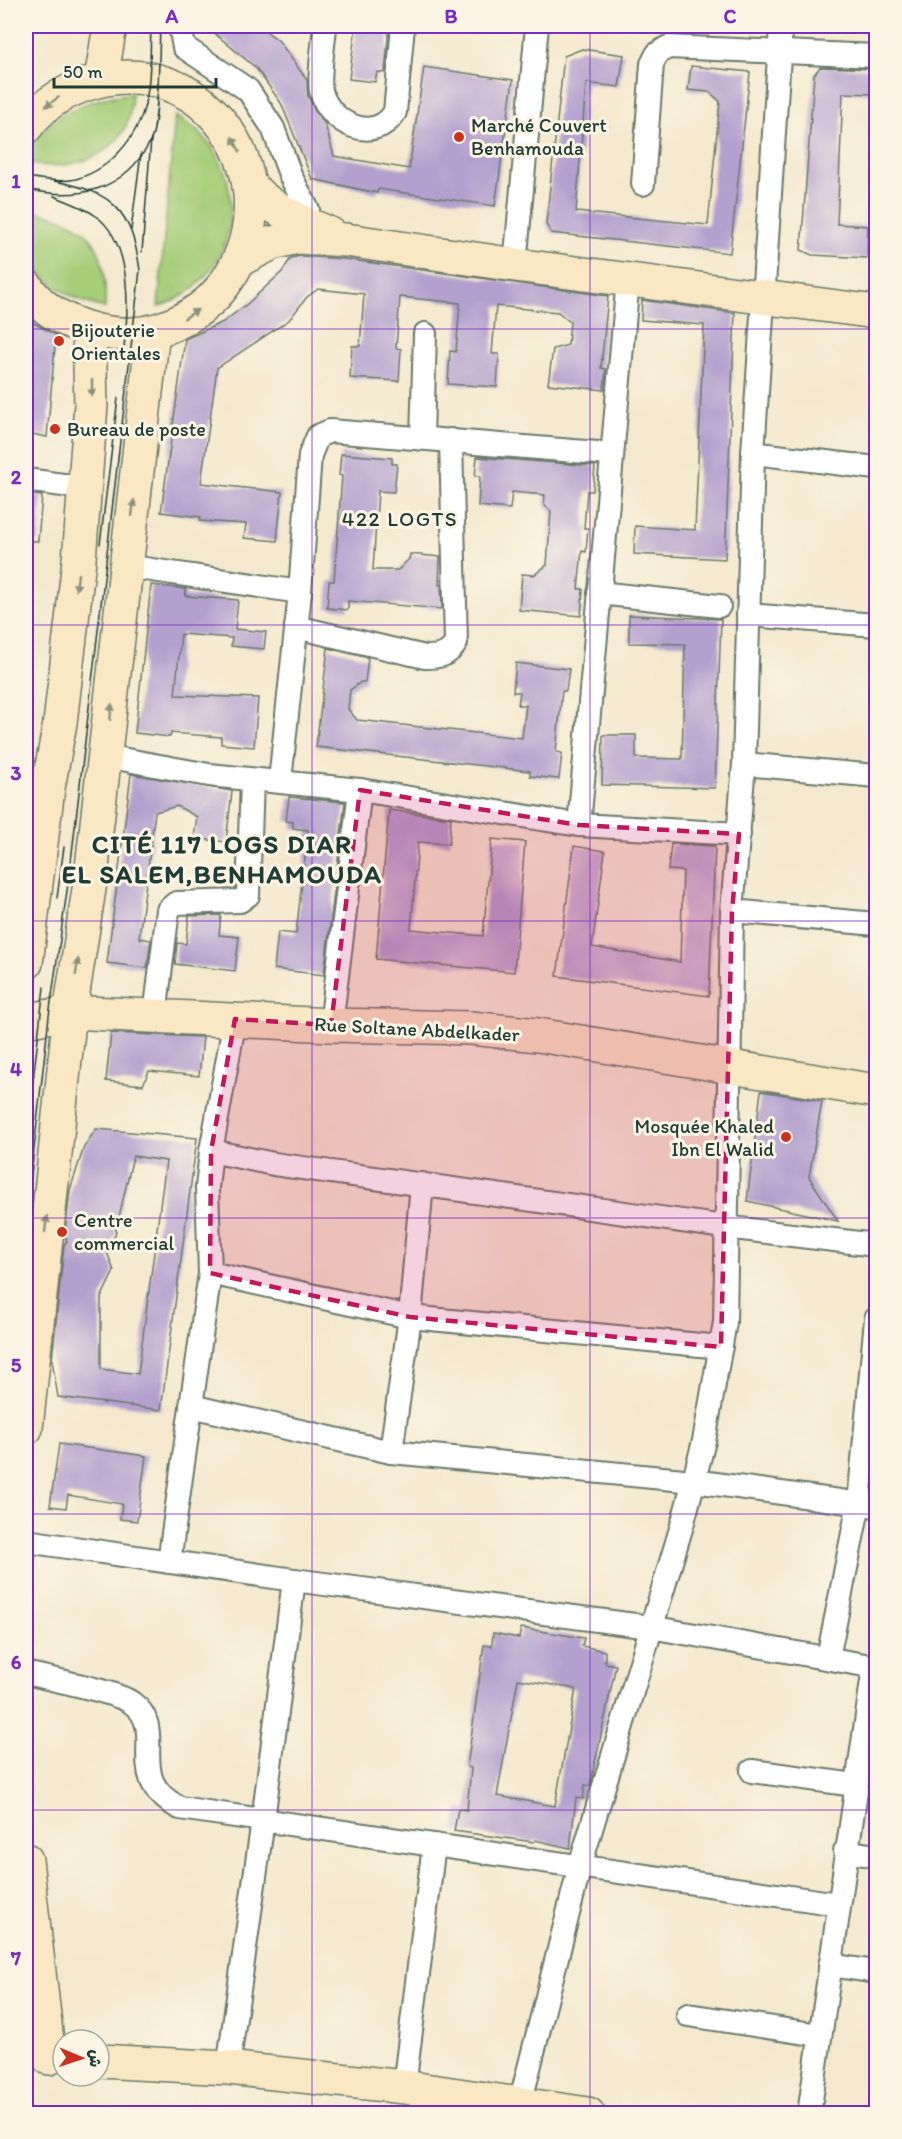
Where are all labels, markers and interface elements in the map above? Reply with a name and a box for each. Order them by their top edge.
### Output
text: A [165,4,179,28]
text: B [445,4,458,28]
text: C [724,4,737,28]
scale bar [54,51,216,89]
text: 50 m [63,61,103,83]
one-way arrow [44,96,60,108]
place label: Marché Couvert Benhamouda [471,113,607,160]
marker: Marché Couvert Benhamouda [452,130,466,144]
one-way arrow [231,135,241,152]
text: 1 [11,169,21,193]
one-way arrow [183,309,199,320]
place label: Bijouterie Orientales [71,318,161,365]
marker: Bijouterie Orientales [52,334,66,348]
one-way arrow [87,378,97,397]
place label: Bureau de poste [67,417,206,441]
marker: Bureau de poste [48,422,62,436]
text: 2 [11,465,22,489]
one-way arrow [128,498,137,517]
district label: 422 LOGTS [342,506,458,531]
one-way arrow [72,573,82,592]
one-way arrow [106,702,116,721]
text: 3 [11,761,22,785]
district label: CITÉ 117 LOGS DIAR EL SALEM,BENHAMOUDA [62,828,382,890]
one-way arrow [73,958,82,977]
street label: Rue Soltane Abdelkader [314,1012,520,1046]
text: 4 [10,1057,22,1081]
place label: Mosquée Khaled Ibn El Walid [635,1114,774,1161]
marker: Mosquée Khaled Ibn El Walid [779,1130,793,1144]
place label: Centre commercial [74,1208,175,1255]
one-way arrow [42,1214,51,1233]
marker: Centre commercial [55,1225,69,1239]
text: 5 [11,1353,22,1377]
text: 6 [11,1650,22,1674]
text: 7 [10,1946,21,1970]
north arrow [51,2028,111,2088]
text: ش [86,2049,105,2068]

